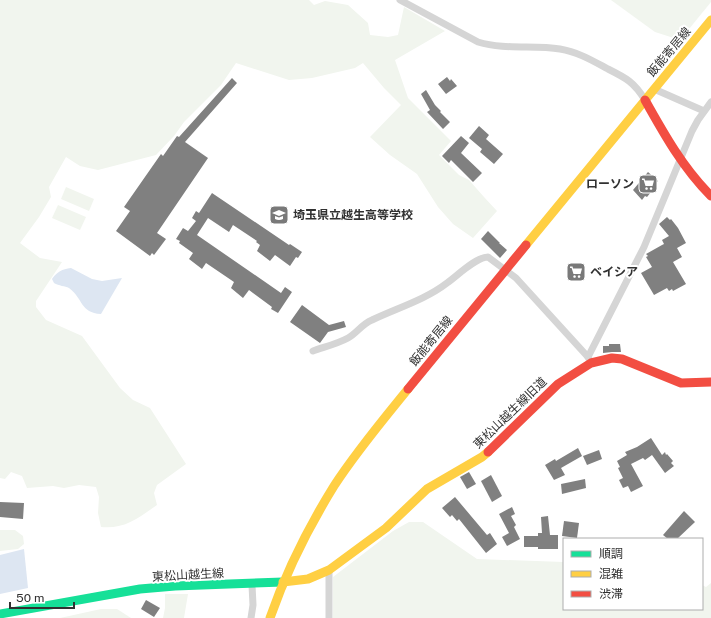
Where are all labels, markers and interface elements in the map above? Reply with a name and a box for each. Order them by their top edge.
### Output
street label: 飯能寄居線 [644,25,694,79]
supermarket icon: ローソン [637,173,659,195]
place label: ローソン [586,177,634,191]
school or university icon: 埼玉県立越生高等学校 [268,204,290,226]
place label: 埼玉県立越生高等学校 [293,208,413,222]
supermarket icon: ベイシア [565,261,587,283]
place label: ベイシア [590,265,638,279]
street label: 飯能寄居線 [407,313,455,369]
street label: 東松山越生線旧道 [471,375,549,451]
legend [563,538,703,610]
text: 順調 [599,547,623,561]
street label: 東松山越生線 [152,566,224,584]
text: 混雑 [599,567,623,581]
scale bar [10,584,74,610]
text: 渋滞 [599,587,623,601]
text: 50 m [16,591,44,605]

